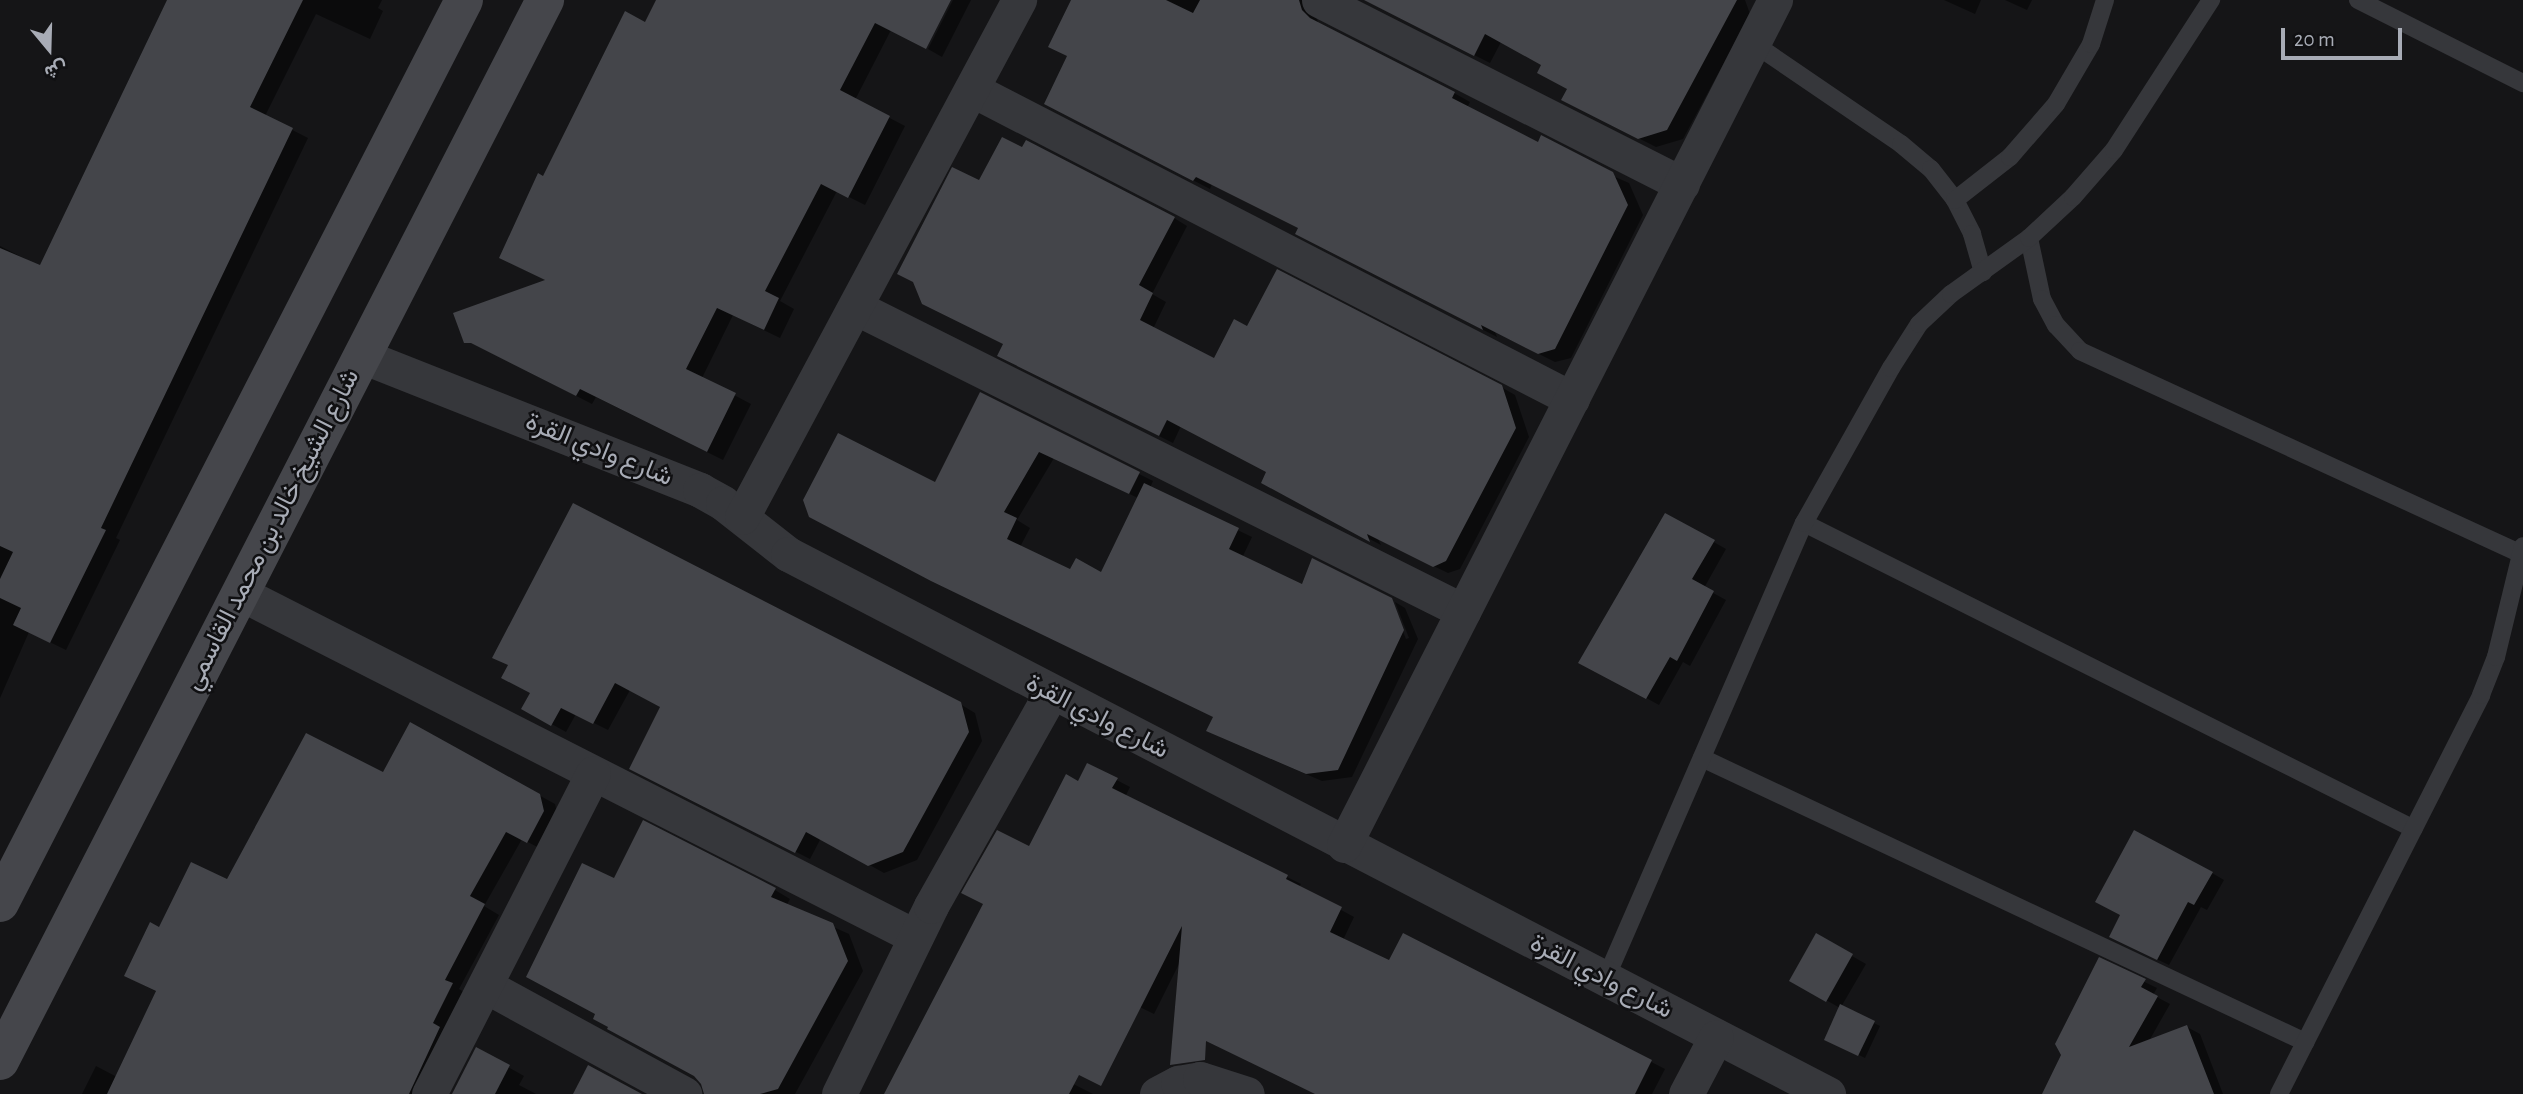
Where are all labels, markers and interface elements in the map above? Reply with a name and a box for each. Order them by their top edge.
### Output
north arrow [14,14,84,84]
scale bar [2285,14,2406,58]
text: 20 m [2294,29,2335,50]
text: ش [42,57,70,82]
street label: شارع الشيخ خالد بن محمد القاسمي [177,364,367,696]
street label: شارع وادي القرة [521,406,677,494]
street label: شارع وادي القرة [1020,668,1174,766]
street label: شارع وادي القرة [1524,928,1678,1026]

